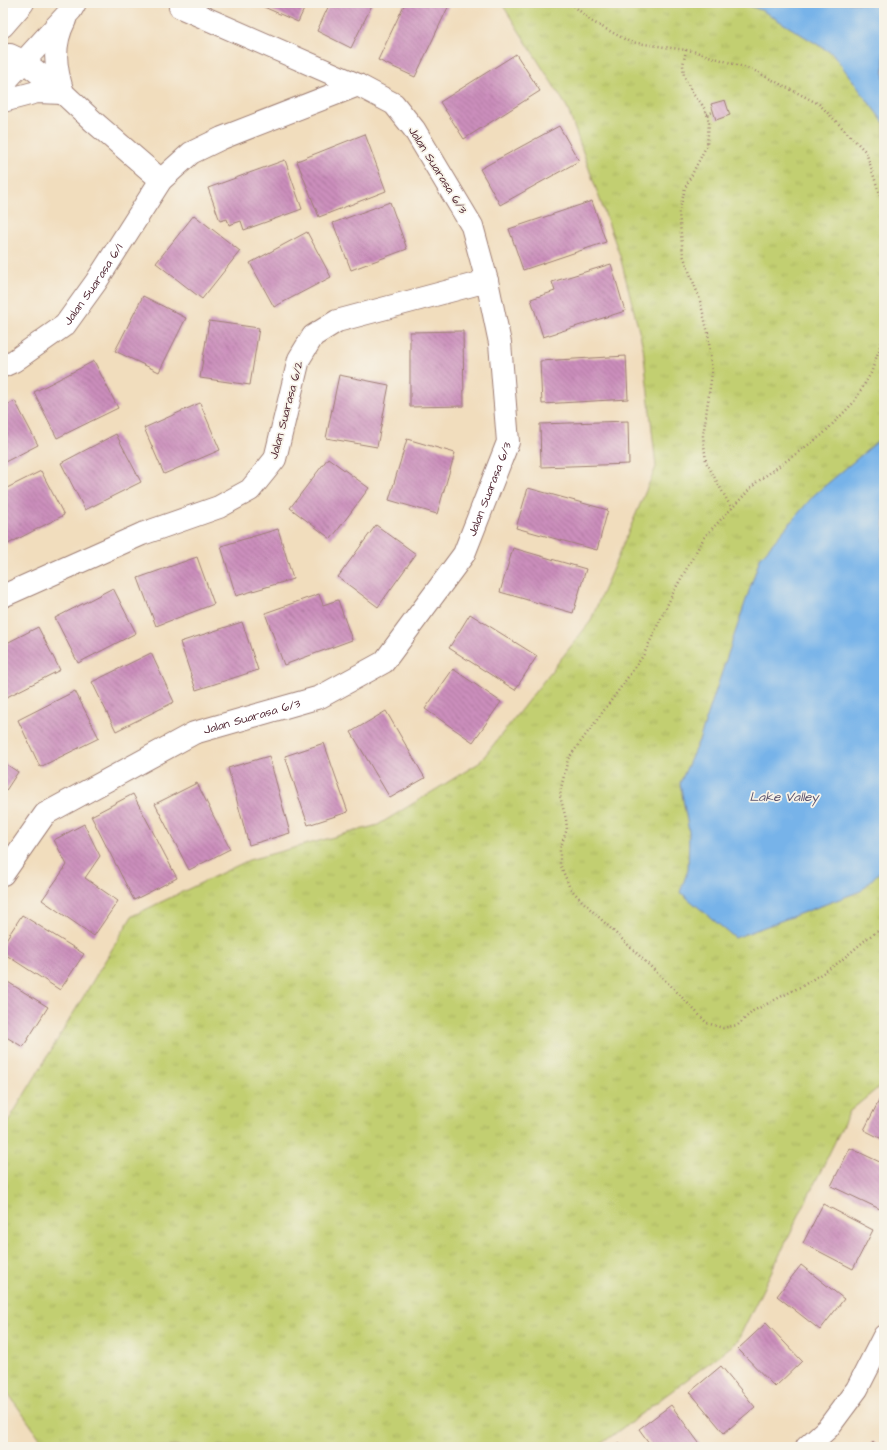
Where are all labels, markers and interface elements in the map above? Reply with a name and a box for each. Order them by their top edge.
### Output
street label: Jalan Suarasa 6/3 [404,123,471,217]
street label: Jalan Suarasa 6/1 [60,240,128,329]
street label: Jalan Suarasa 6/2 [265,359,308,461]
street label: Jalan Suarasa 6/3 [464,440,516,539]
street label: Jalan Suarasa 6/3 [202,695,302,739]
water label: Lake Valley [750,788,820,807]

